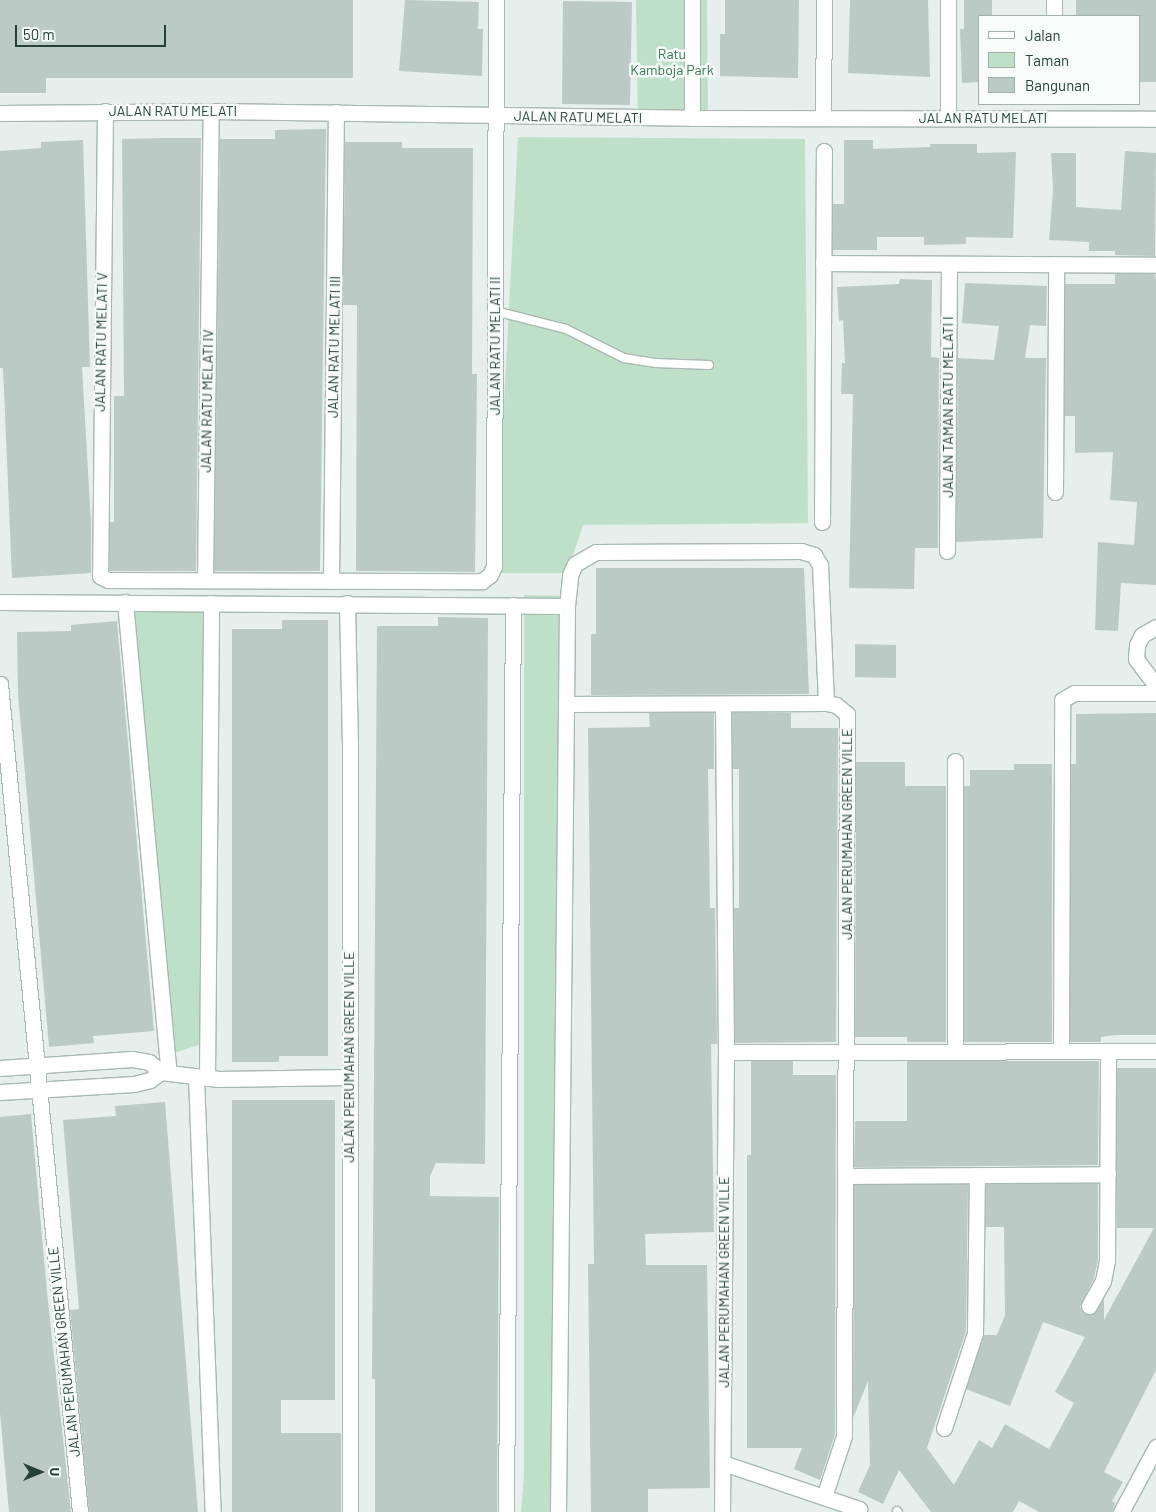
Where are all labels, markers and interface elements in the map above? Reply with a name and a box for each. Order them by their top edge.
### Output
scale bar [18,15,169,47]
legend [978,15,1141,105]
text: 50 m [23,25,55,43]
text: Jalan [1025,26,1061,44]
park label: Ratu Kamboja Park [630,46,714,78]
text: Taman [1025,51,1069,69]
text: Bangunan [1025,76,1090,94]
street label: JALAN RATU MELATI [109,103,237,119]
street label: JALAN RATU MELATI [514,107,642,127]
street label: JALAN RATU MELATI [919,110,1047,126]
street label: JALAN RATU MELATI V [91,272,111,412]
street label: JALAN RATU MELATI III [324,276,344,418]
street label: JALAN RATU MELATI II [487,277,503,415]
street label: JALAN TAMAN RATU MELATI I [940,316,956,498]
street label: JALAN RATU MELATI IV [197,329,217,473]
street label: JALAN PERUMAHAN GREEN VILLE [839,728,855,940]
street label: JALAN PERUMAHAN GREEN VILLE [341,951,357,1163]
street label: JALAN PERUMAHAN GREEN VILLE [716,1176,732,1388]
street label: JALAN PERUMAHAN GREEN VILLE [45,1246,83,1458]
north arrow [15,1447,65,1497]
text: U [47,1468,64,1476]

